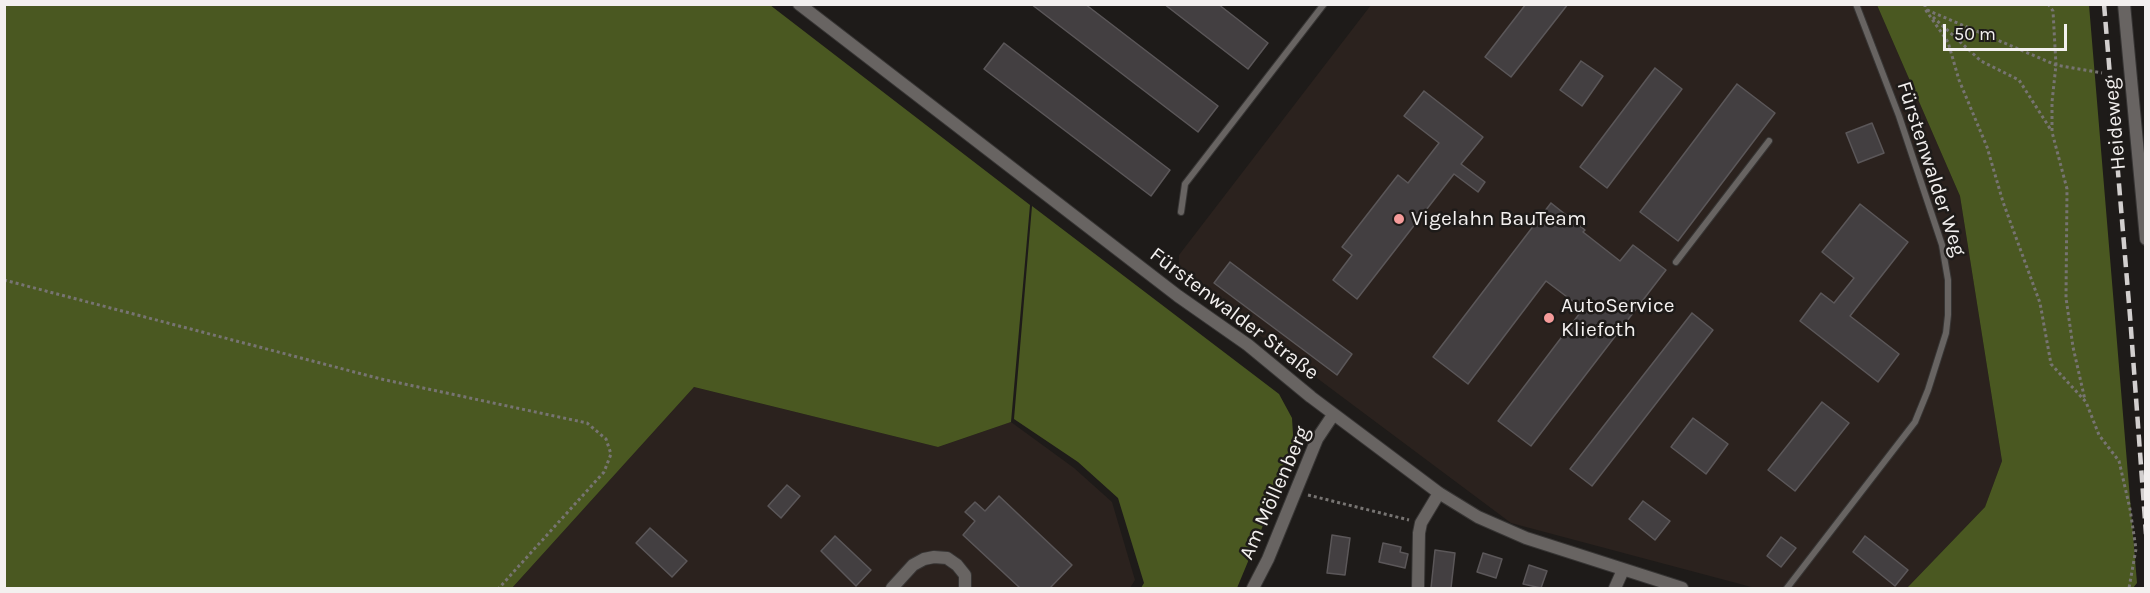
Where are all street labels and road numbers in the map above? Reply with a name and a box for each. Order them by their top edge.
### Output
street label: Heideweg [2098,77,2132,171]
street label: Fürstenwalder Weg [1891,78,1971,260]
street label: Fürstenwalder Straße [1145,242,1323,386]
street label: Am Möllenberg [1234,422,1316,564]

